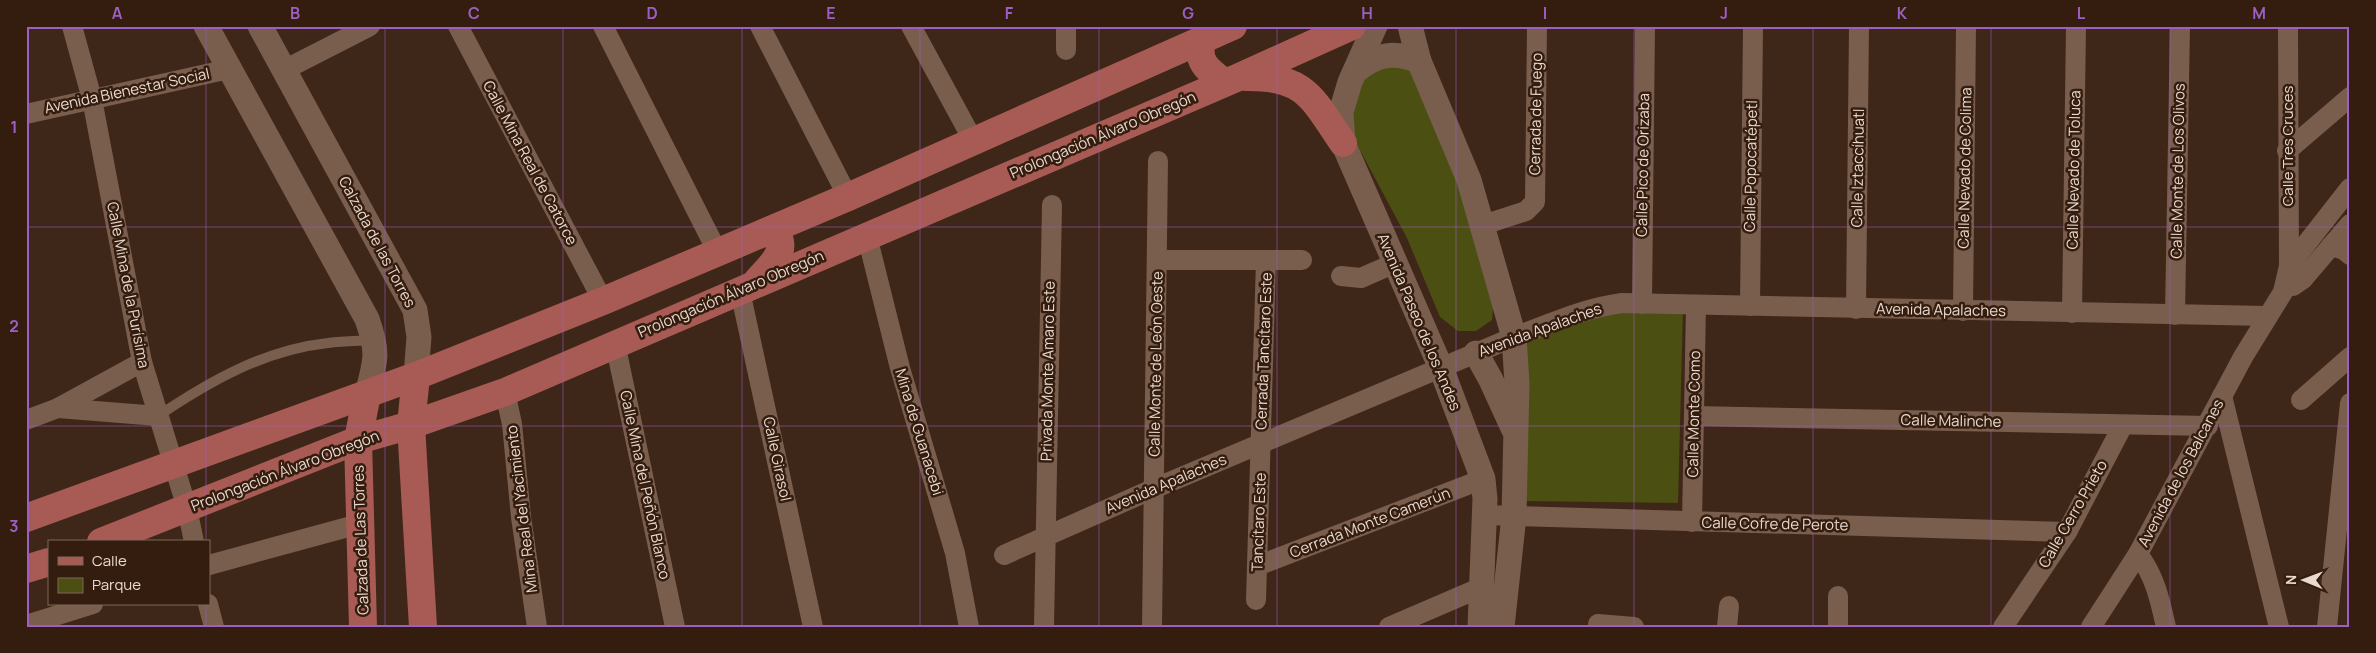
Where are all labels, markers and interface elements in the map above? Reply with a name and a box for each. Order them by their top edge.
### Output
text: A [112,2,123,24]
text: B [290,2,300,24]
text: C [468,2,480,24]
text: D [646,2,658,24]
text: E [826,2,836,24]
text: F [1005,2,1014,24]
text: G [1182,2,1194,24]
text: H [1361,2,1373,24]
text: I [1543,2,1547,24]
text: J [1720,2,1728,24]
text: K [1897,2,1908,24]
text: L [2077,2,2086,24]
text: M [2252,2,2266,24]
street label: Cerrada de Fuego [1524,53,1547,175]
street label: Avenida Bienestar Social [42,63,211,118]
street label: Calle Mina Real de Catorce [478,77,583,249]
street label: Calle Monte de Los Olivos [2165,83,2190,259]
street label: Prolongación Álvaro Obregón [1007,86,1199,183]
street label: Calle Tres Cruces [2277,86,2298,206]
street label: Calle Nevado de Colima [1953,87,1976,249]
street label: Calle Nevado de Toluca [2062,90,2085,250]
street label: Calle Pico de Orizaba [1631,93,1654,237]
street label: Calle Popocatépetl [1739,100,1762,232]
street label: Calle Iztaccíhuatl [1846,108,1869,228]
text: 1 [10,116,18,138]
street label: Calzada de las Torres [334,172,421,311]
street label: Calle Mina de la Purísima [102,200,155,370]
street label: Avenida Paseo de los Andes [1373,230,1466,414]
street label: Prolongación Álvaro Obregón [635,245,827,342]
street label: Calle Monte de León Oeste [1143,271,1168,457]
street label: Cerrada Tancítaro Este [1250,272,1277,430]
street label: Privada Monte Amaro Este [1035,281,1060,461]
street label: Avenida Apalaches [1475,297,1605,362]
street label: Avenida Apalaches [1876,298,2006,321]
text: 2 [9,315,19,337]
street label: Calle Monte Como [1682,350,1705,478]
street label: Mina de Guanacebi [890,366,949,498]
street label: Calle Mina del Peñón Blanco [615,388,676,581]
street label: Avenida de los Balcanes [2133,395,2228,550]
street label: Calle Malinche [1901,409,2002,432]
street label: Calle Girasol [758,415,797,503]
street label: Mina Real del Yacimiento [501,424,542,594]
street label: Prolongación Álvaro Obregón [188,425,382,516]
street label: Avenida Apalaches [1102,448,1230,519]
street label: Calle Cerro Prieto [2033,456,2112,571]
street label: Calzada de Las Torres [347,465,374,615]
street label: Tancítaro Este [1246,472,1271,572]
street label: Cerrada Monte Camerún [1287,482,1453,563]
street label: Calle Cofre de Perote [1701,512,1849,535]
text: 3 [9,515,19,537]
legend [48,540,210,606]
text: Calle [92,550,127,571]
north arrow [2278,556,2328,606]
text: Parque [92,574,141,595]
text: N [2281,575,2300,585]

